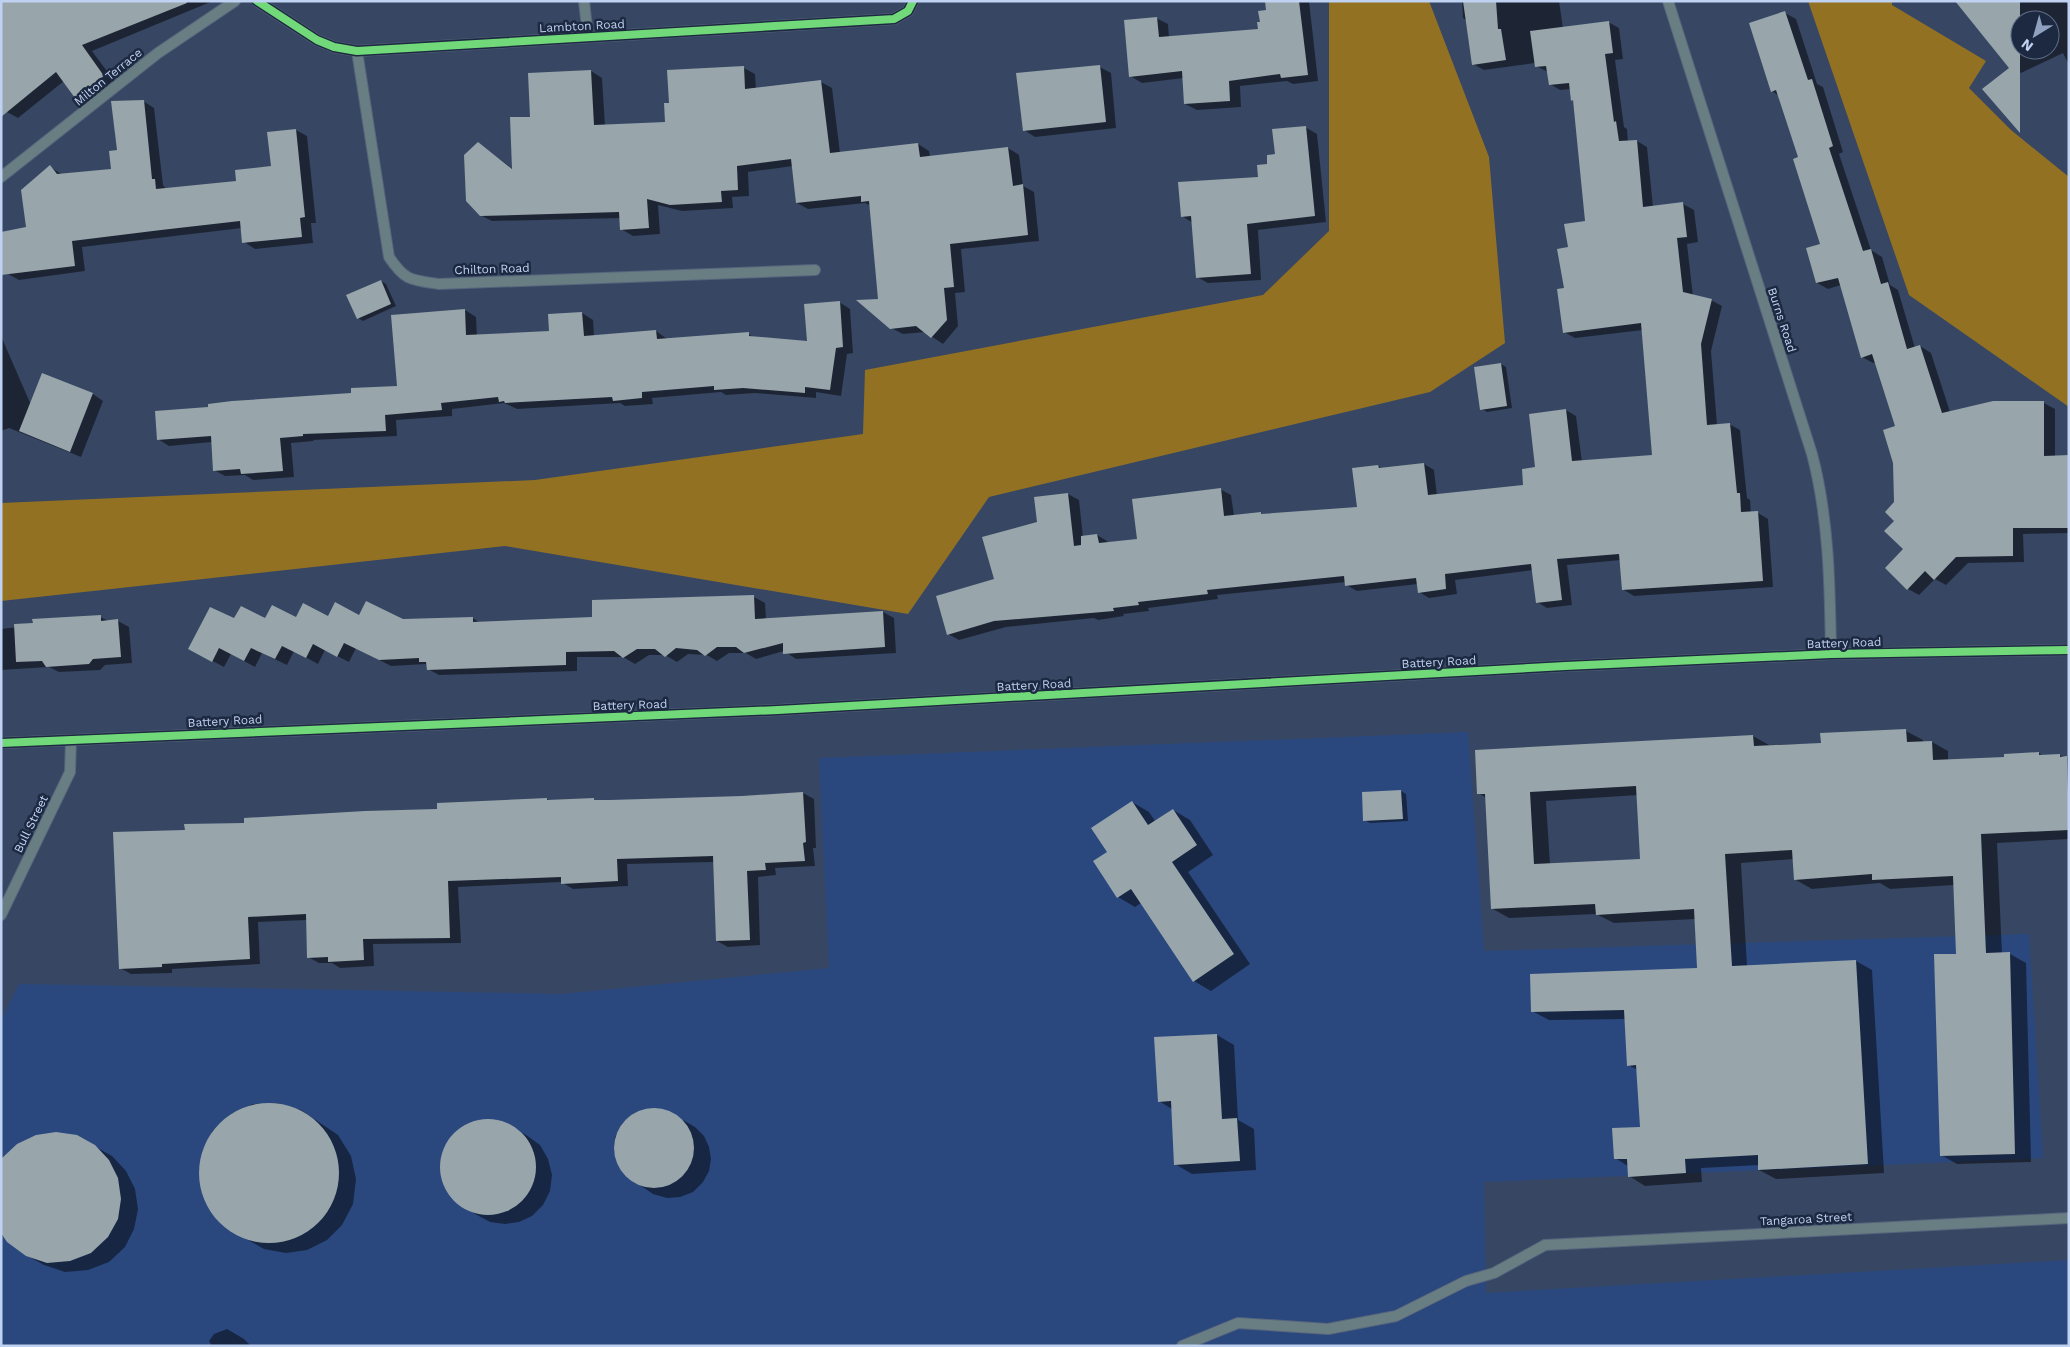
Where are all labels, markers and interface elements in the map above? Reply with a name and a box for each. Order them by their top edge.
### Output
north arrow [2010,10,2060,60]
street label: Lambton Road [539,17,625,35]
text: N [2018,36,2036,55]
street label: Milton Terrace [71,45,145,109]
street label: Chilton Road [454,261,530,277]
street label: Burns Road [1765,286,1799,354]
street label: Battery Road [1806,635,1882,651]
street label: Battery Road [1401,653,1477,671]
street label: Battery Road [996,676,1072,694]
street label: Battery Road [592,697,668,713]
street label: Battery Road [187,712,263,730]
street label: Bull Street [11,793,51,855]
street label: Tangaroa Street [1760,1210,1852,1228]

